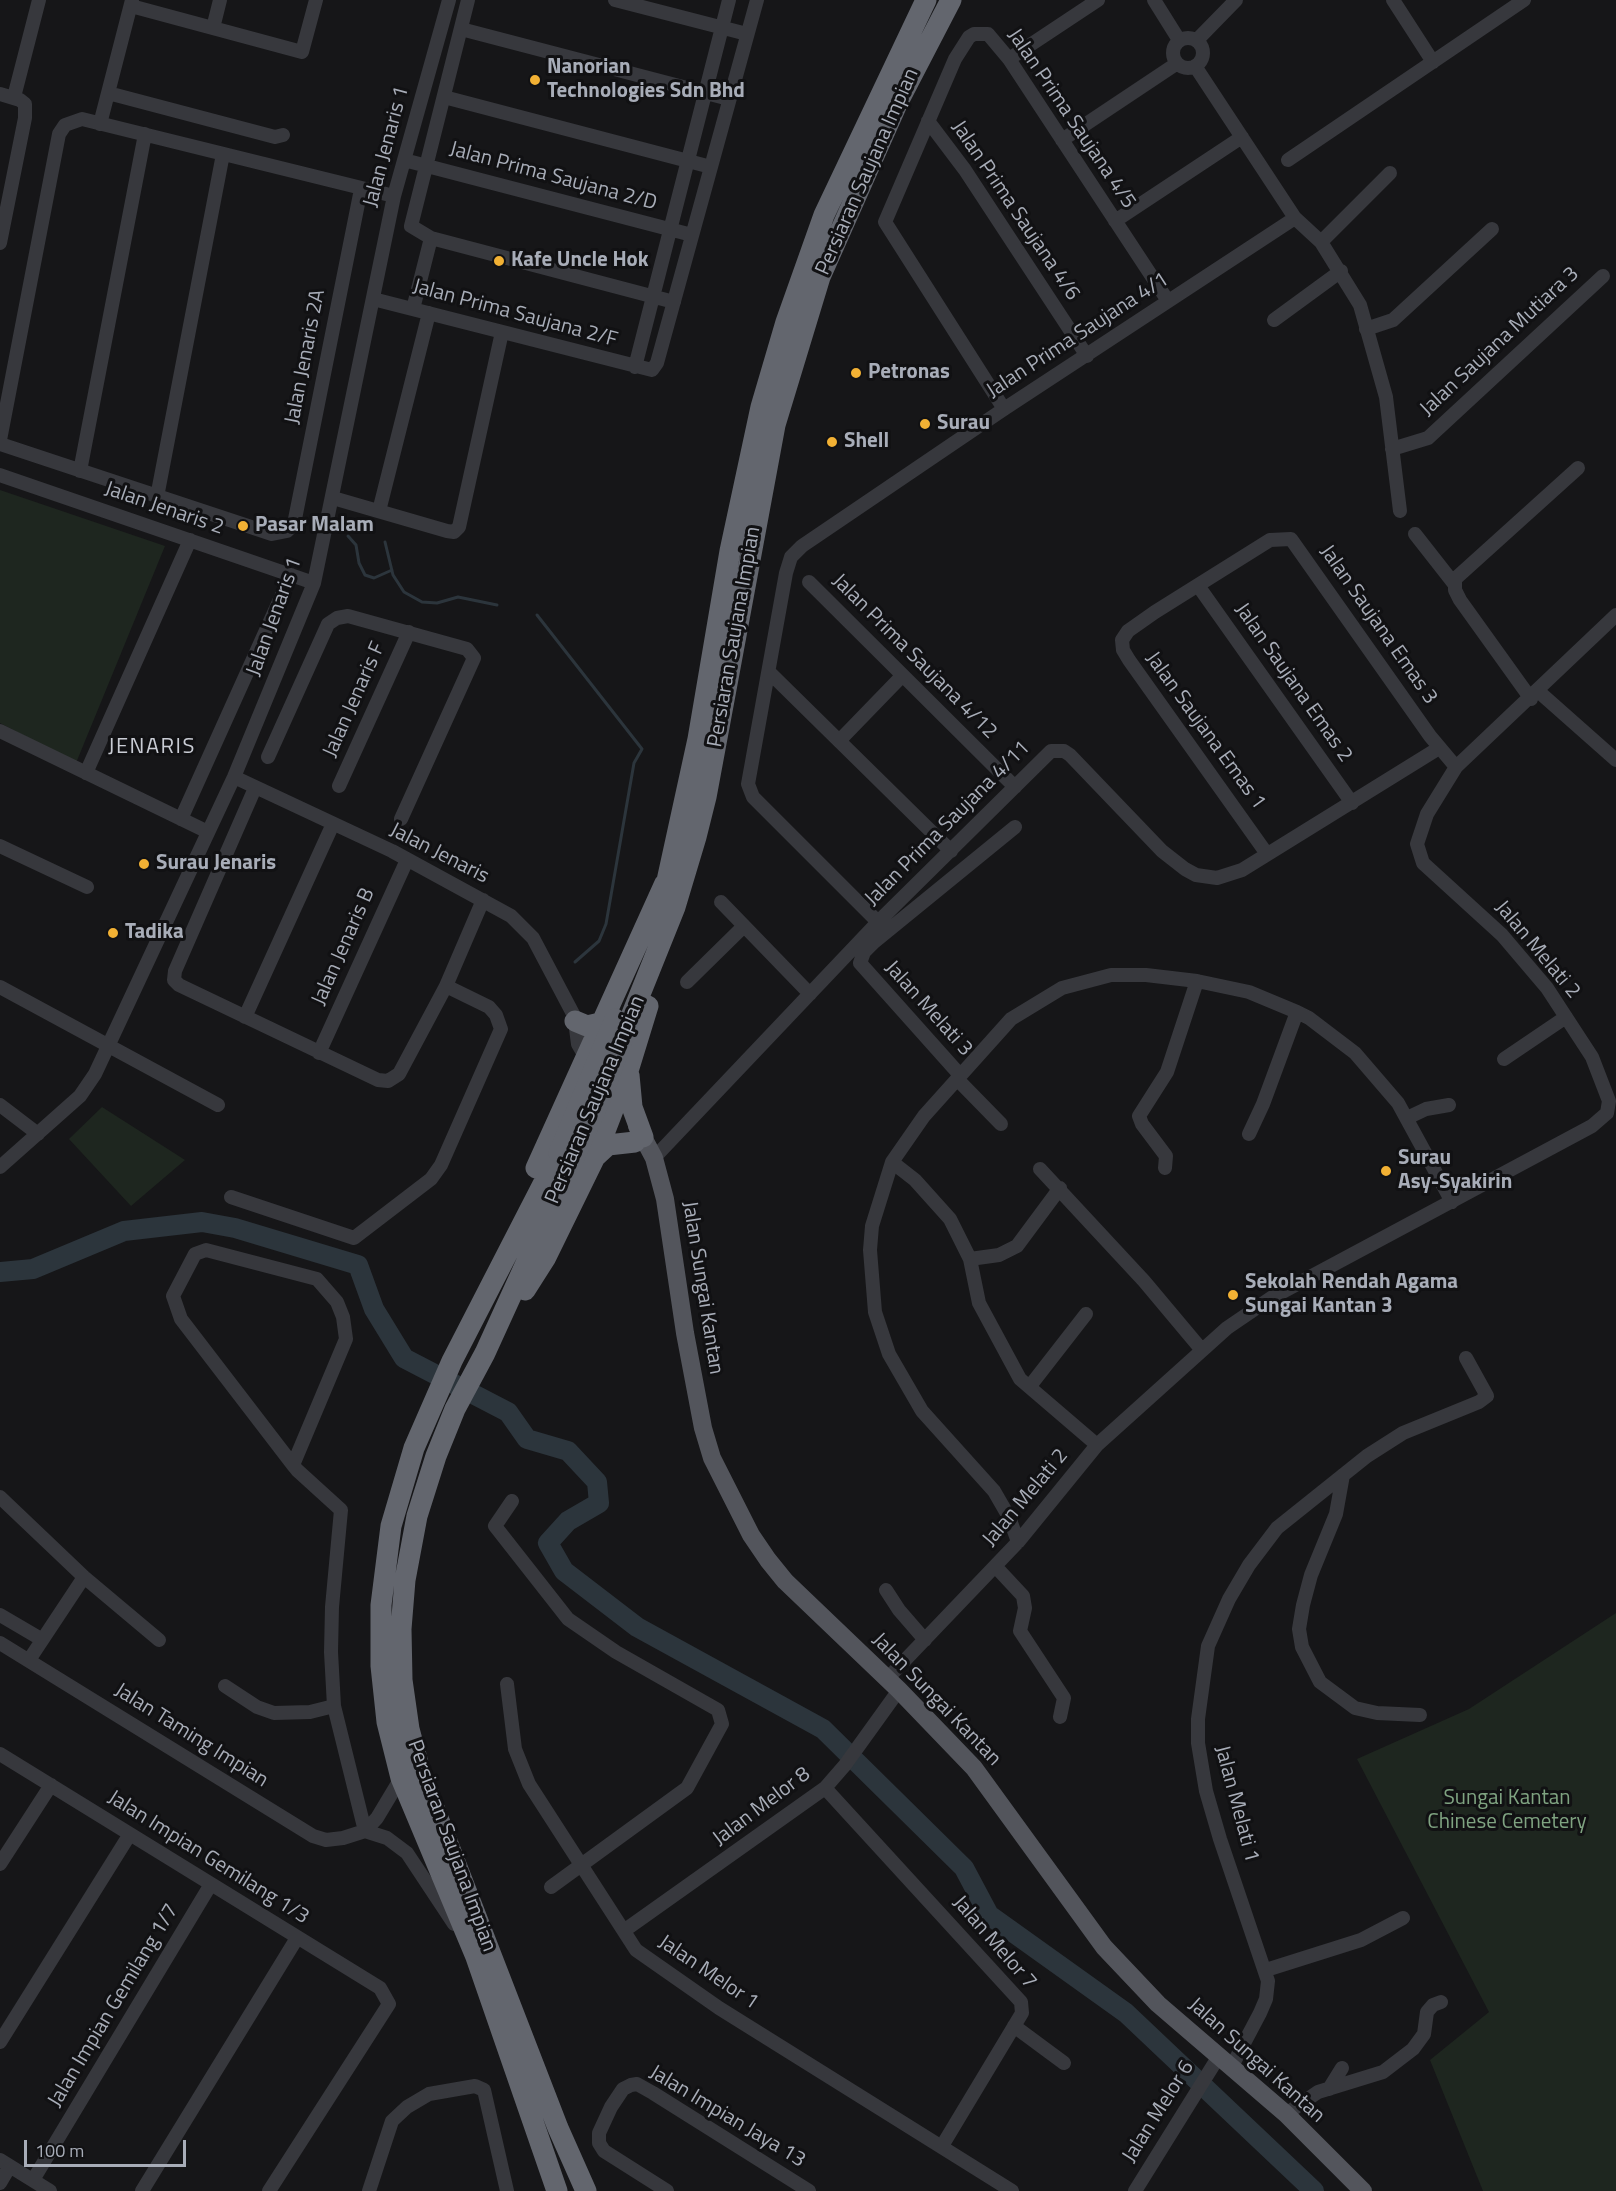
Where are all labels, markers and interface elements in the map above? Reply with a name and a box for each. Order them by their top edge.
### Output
street label: Jalan Prima Saujana 4/5 [1001,24,1141,214]
place label: Nanorian Technologies Sdn Bhd [547,55,745,105]
street label: Persiaran Saujana Impian [811,65,925,279]
marker: Nanorian Technologies Sdn Bhd [528,73,542,87]
street label: Jalan Jenaris 1 [359,84,415,210]
street label: Jalan Prima Saujana 4/6 [945,116,1085,306]
street label: Jalan Prima Saujana 2/D [447,137,659,217]
place label: Kafe Uncle Hok [511,248,649,274]
marker: Kafe Uncle Hok [492,254,506,268]
street label: Jalan Saujana Mutiara 3 [1415,262,1585,422]
street label: Jalan Prima Saujana 4/1 [982,268,1174,404]
street label: Jalan Prima Saujana 2/F [410,275,620,353]
street label: Jalan Jenaris 2A [281,287,331,427]
place label: Petronas [868,360,950,386]
marker: Petronas [849,366,863,380]
place label: Surau [937,411,990,437]
marker: Surau [918,417,932,431]
place label: Shell [844,429,889,455]
marker: Shell [825,435,839,449]
street label: Jalan Jenaris 2 [101,477,227,541]
place label: Pasar Malam [255,513,374,539]
marker: Pasar Malam [236,519,250,533]
street label: Persiaran Saujana Impian [703,525,767,749]
street label: Jalan Saujana Emas 3 [1314,541,1442,709]
street label: Jalan Jenaris 1 [242,554,308,680]
street label: Jalan Prima Saujana 4/12 [826,569,1002,745]
street label: Jalan Saujana Emas 2 [1229,599,1357,767]
street label: Jalan Jenaris F [318,638,392,762]
street label: Jalan Saujana Emas 1 [1139,647,1271,815]
district label: JENARIS [108,735,196,761]
street label: Jalan Prima Saujana 4/11 [860,736,1036,912]
street label: Jalan Jenaris [385,818,493,890]
place label: Surau Jenaris [156,851,276,877]
marker: Surau Jenaris [137,857,151,871]
street label: Jalan Jenaris B [307,885,381,1009]
street label: Jalan Melati 2 [1489,896,1585,1004]
place label: Tadika [125,920,184,946]
marker: Tadika [106,926,120,940]
street label: Jalan Melati 3 [879,956,977,1062]
street label: Persiaran Saujana Impian [541,992,651,1208]
place label: Surau Asy-Syakirin [1398,1146,1512,1196]
marker: Surau Asy-Syakirin [1379,1164,1393,1178]
street label: Jalan Sungai Kantan [676,1200,728,1376]
place label: Sekolah Rendah Agama Sungai Kantan 3 [1245,1270,1458,1320]
marker: Sekolah Rendah Agama Sungai Kantan 3 [1226,1288,1240,1302]
street label: Jalan Melati 2 [978,1444,1074,1552]
street label: Jalan Sungai Kantan [866,1628,1006,1772]
street label: Jalan Taming Impian [109,1679,273,1793]
street label: Persiaran Saujana Impian [401,1737,501,1955]
street label: Jalan Melati 1 [1208,1743,1264,1865]
street label: Jalan Melor 8 [708,1762,816,1852]
street label: Jalan Impian Gemilang 1/3 [103,1786,313,1930]
park label: Sungai Kantan Chinese Cemetery [1427,1786,1587,1836]
street label: Jalan Melor 7 [947,1891,1041,1995]
street label: Jalan Impian Gemilang 1/7 [43,1900,185,2112]
street label: Jalan Melor 1 [653,1930,763,2016]
street label: Jalan Sungai Kantan [1183,1993,1329,2129]
street label: Jalan Melor 6 [1118,2056,1200,2168]
street label: Jalan Impian Jaya 13 [644,2060,810,2174]
scale bar [27,2128,189,2166]
text: 100 m [35,2137,84,2164]

